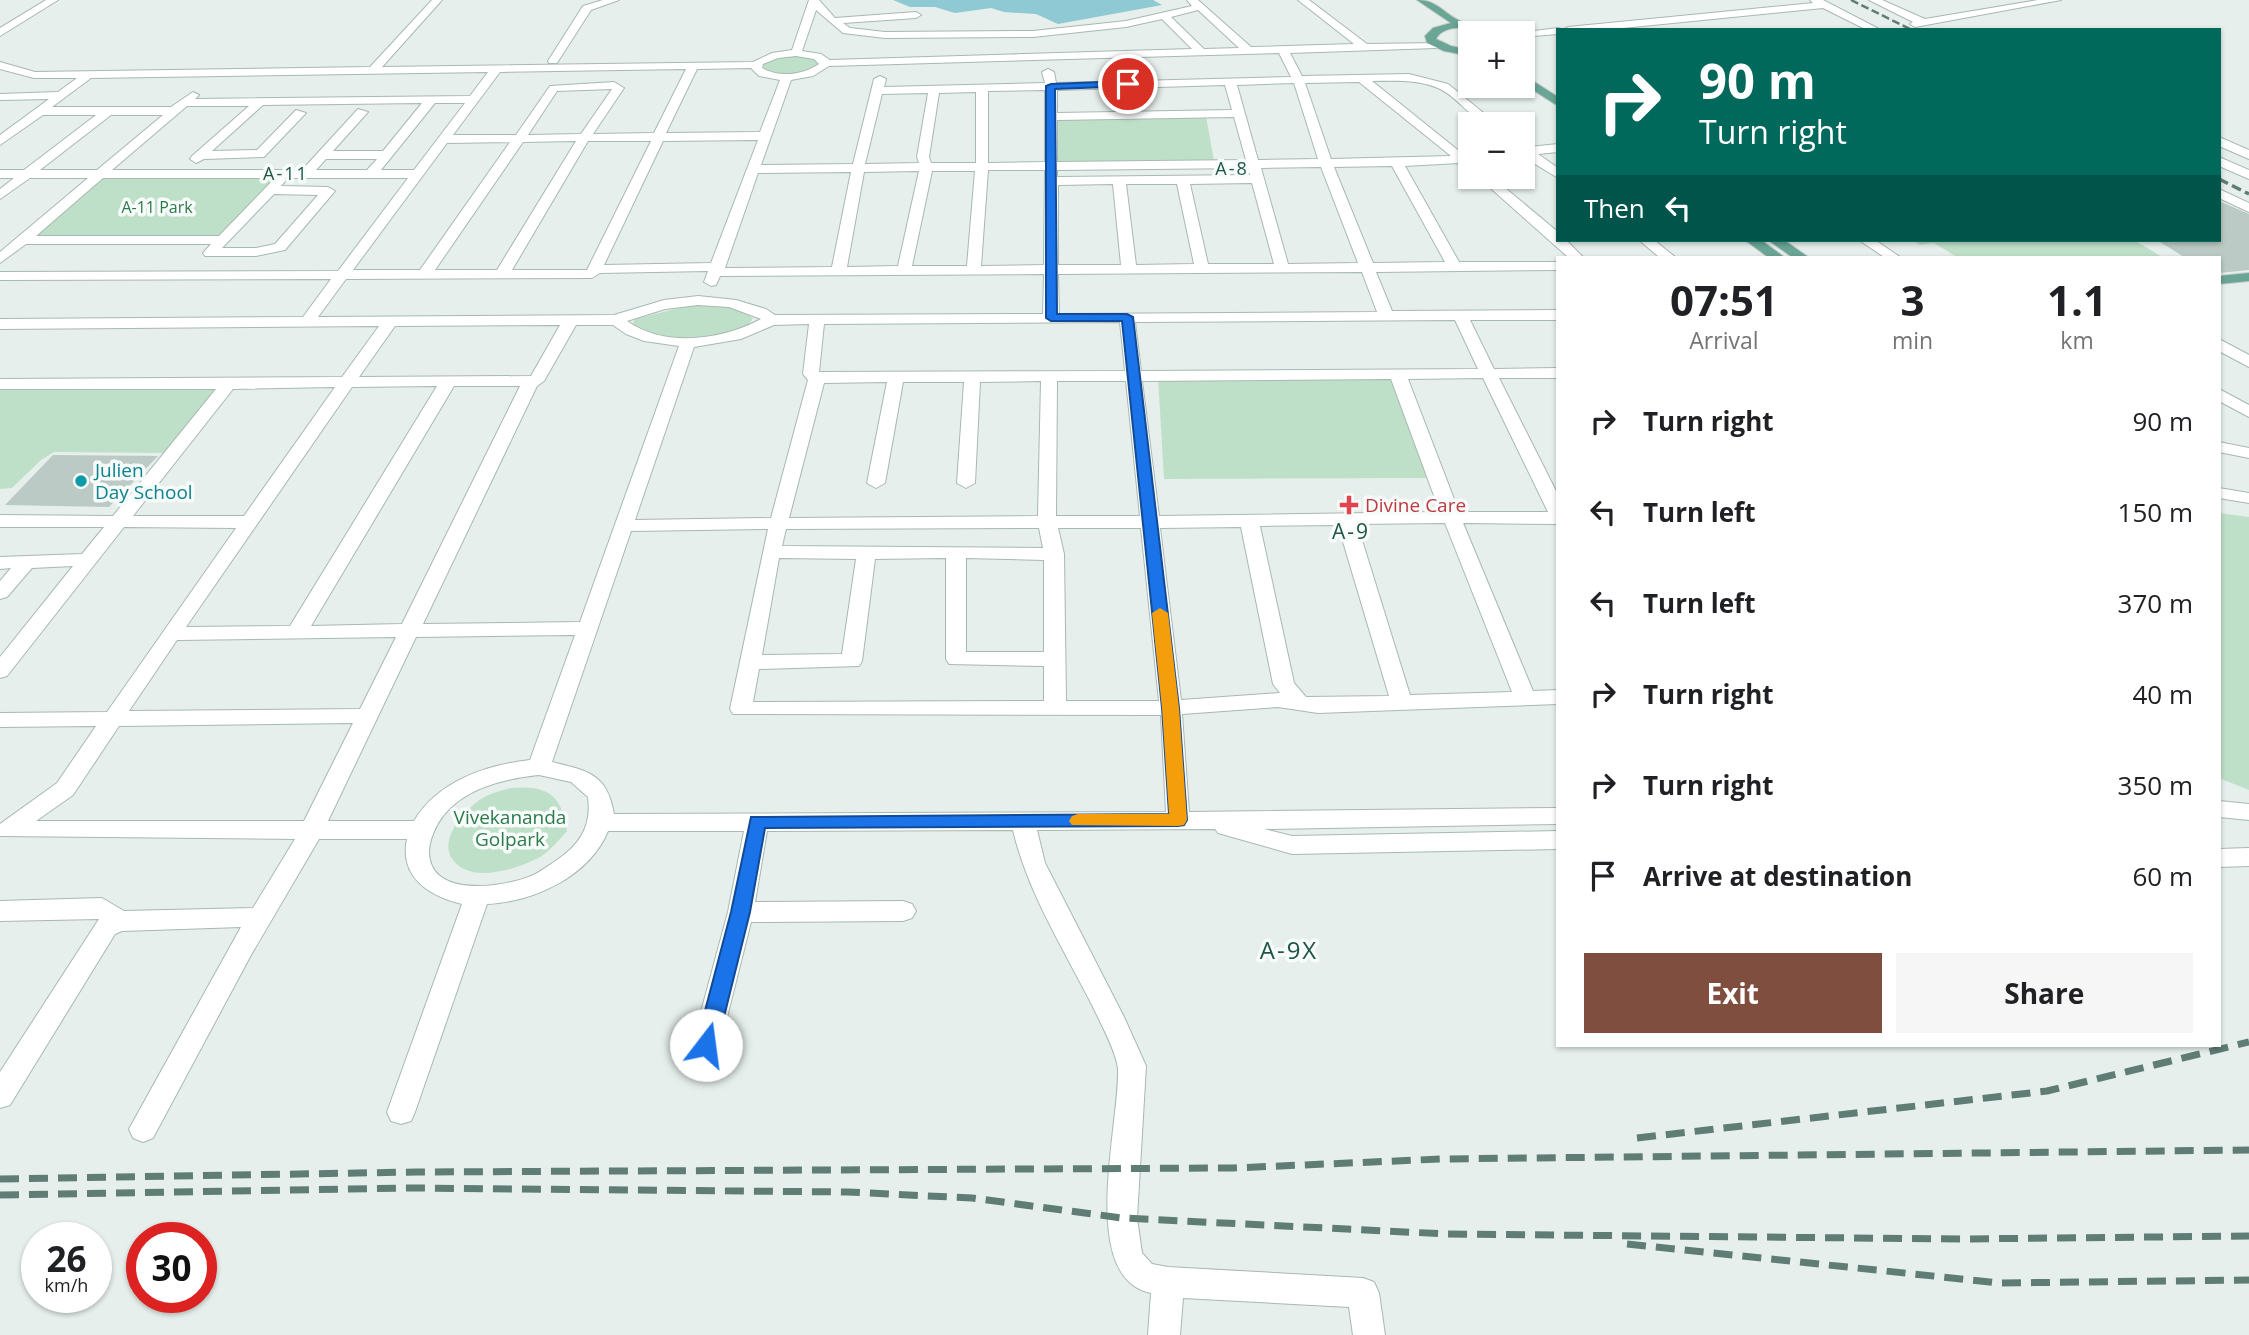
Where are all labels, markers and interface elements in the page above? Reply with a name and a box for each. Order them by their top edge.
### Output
map controls [1458,21,1535,189]
button: + [1458,21,1535,98]
text: 90 m [1699,47,1816,113]
pin [1098,54,1158,114]
icon: right [1584,56,1675,147]
icon: arrive [1109,65,1147,103]
text: Turn right [1699,110,1847,153]
button: − [1458,112,1535,189]
district label: A-8 [1215,156,1249,180]
district label: A-11 [263,161,309,185]
icon: left [1659,189,1697,227]
text: Then [1584,190,1645,226]
park label: A-11 Park [121,196,193,218]
text: 07:51 [1670,271,1778,328]
text: 3 [1900,271,1925,328]
text: 1.1 [2047,271,2107,328]
text: Arrival [1689,324,1759,356]
text: min [1892,324,1933,356]
text: km [2060,324,2094,356]
icon: right [1584,402,1622,440]
text: Turn right [1643,403,1774,439]
text: 90 m [2132,403,2193,439]
place label: Julien Day School [93,457,193,505]
marker: Julien Day School [73,473,89,489]
place label: Divine Care [1365,492,1466,518]
icon: left [1584,493,1622,531]
text: Turn left [1643,494,1755,530]
text: 150 m [2118,494,2193,530]
marker: Divine Care [1339,495,1359,515]
district label: A-9 [1332,517,1370,545]
icon: left [1584,584,1622,622]
text: Turn left [1643,585,1755,621]
text: 370 m [2118,585,2193,621]
icon: right [1584,675,1622,713]
text: Turn right [1643,676,1774,712]
text: 40 m [2132,676,2193,712]
icon: right [1584,766,1622,804]
text: Turn right [1643,767,1774,803]
text: 350 m [2118,767,2193,803]
park label: Vivekananda Golpark [454,804,566,852]
icon: arrive [1584,857,1622,895]
text: Arrive at destination [1643,858,1912,894]
text: 60 m [2132,858,2193,894]
district label: A-9X [1260,933,1318,966]
button: Exit [1584,953,1882,1033]
button: Share [1896,953,2193,1033]
position arrow [669,1008,743,1082]
speed limit sign: 30 [126,1222,217,1313]
text: 26 [46,1235,87,1282]
text: km/h [45,1273,88,1297]

